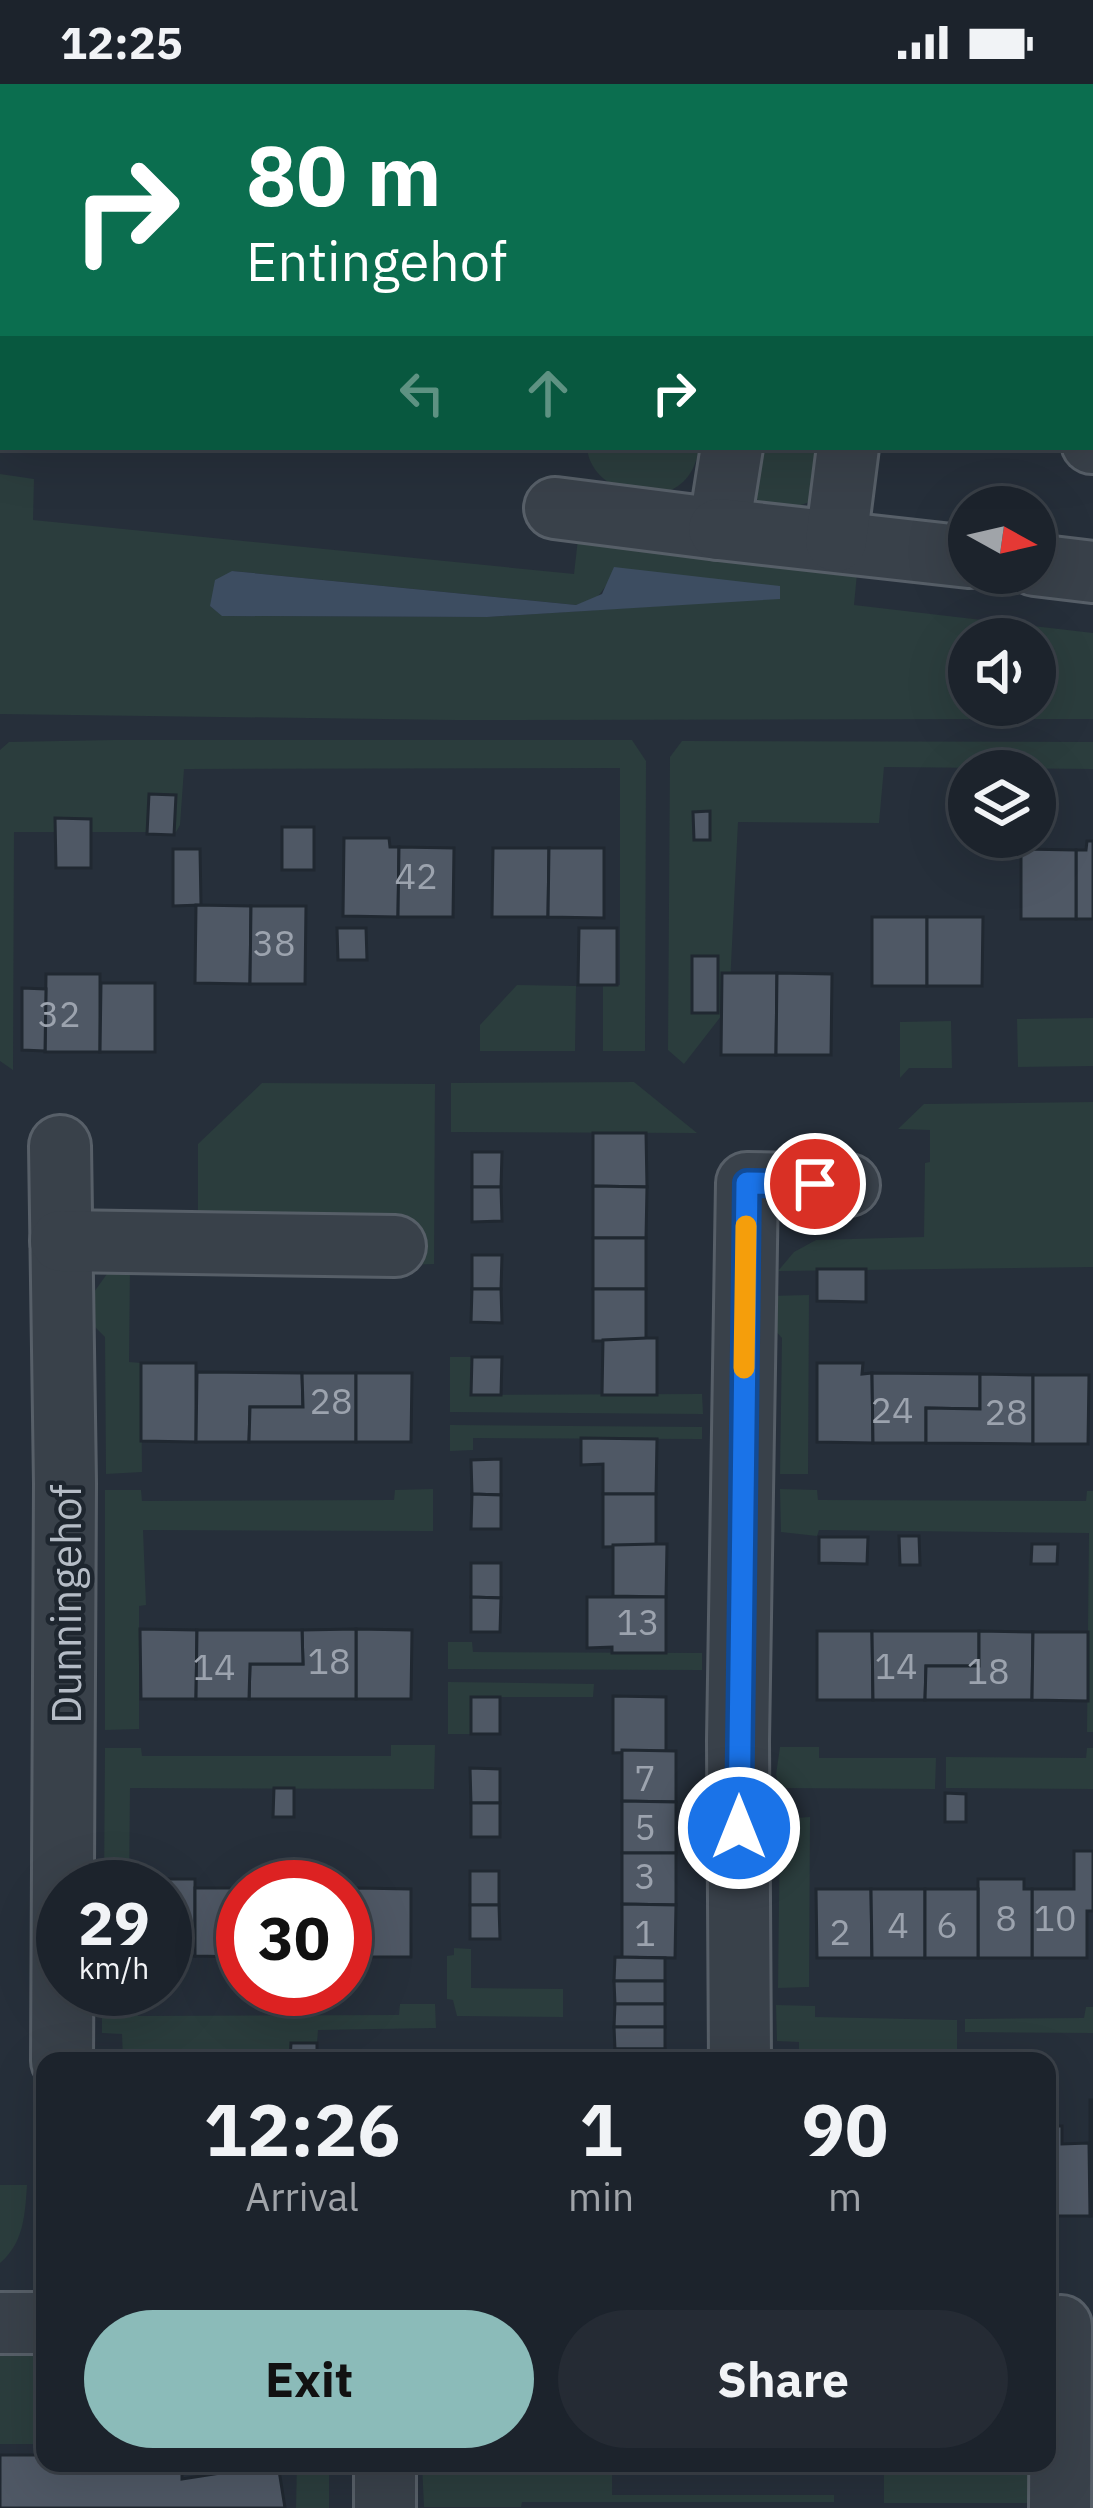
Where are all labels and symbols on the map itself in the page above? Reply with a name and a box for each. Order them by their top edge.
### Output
north arrow [948,486,1056,594]
house number: 42 [394,852,438,899]
house number: 38 [252,919,296,966]
house number: 32 [37,990,81,1037]
pin [764,1133,866,1235]
house number: 28 [309,1377,353,1424]
house number: 24 [870,1386,914,1433]
house number: 28 [984,1388,1028,1435]
street label: Dunningehof [38,1484,93,1724]
house number: 13 [616,1598,660,1645]
house number: 18 [307,1637,351,1684]
house number: 14 [874,1642,918,1689]
house number: 14 [192,1643,236,1690]
house number: 18 [966,1647,1010,1694]
house number: 7 [634,1754,656,1801]
position arrow [676,1765,802,1891]
house number: 5 [634,1803,656,1850]
house number: 3 [634,1852,656,1899]
speed limit sign: 30 [216,1860,372,2016]
house number: 8 [995,1894,1017,1941]
house number: 10 [1033,1894,1077,1941]
house number: 4 [887,1901,909,1948]
house number: 6 [936,1901,958,1948]
house number: 2 [829,1908,851,1955]
house number: 1 [634,1909,656,1956]

